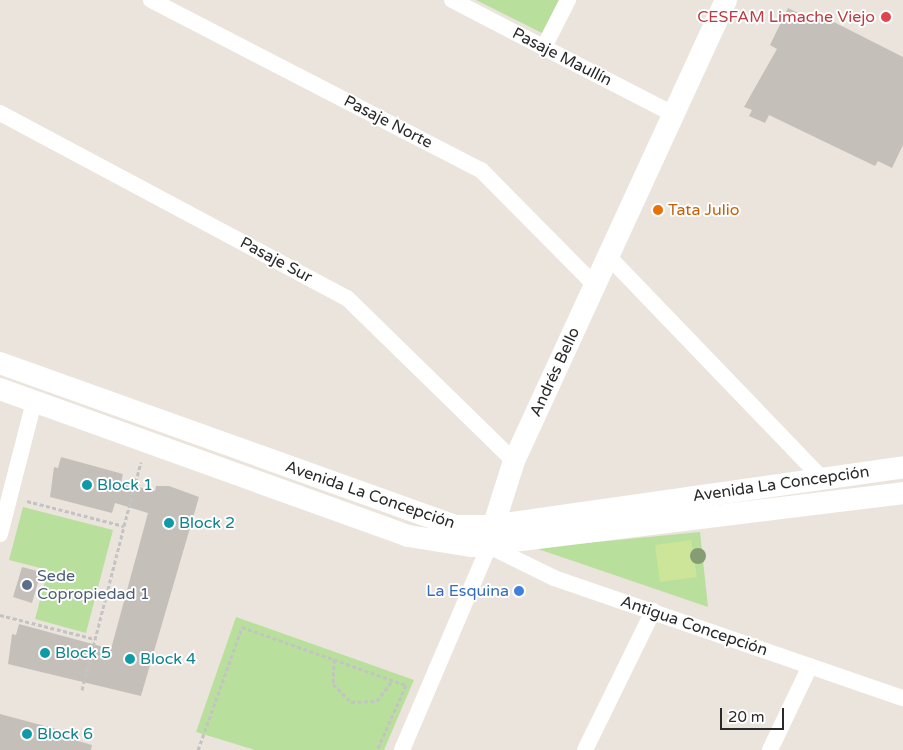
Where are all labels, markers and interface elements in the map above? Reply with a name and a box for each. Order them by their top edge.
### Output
place label: CESFAM Limache Viejo [697,7,875,27]
marker: CESFAM Limache Viejo [879,10,893,24]
street label: Pasaje Maullín [509,24,615,90]
street label: Pasaje Norte [341,91,435,153]
place label: Tata Julio [668,200,739,220]
marker: Tata Julio [652,204,664,216]
street label: Pasaje Sur [237,233,315,287]
street label: Andrés Bello [526,324,584,420]
street label: Avenida La Concepción [283,457,457,533]
street label: Avenida La Concepción [691,462,871,506]
place label: Block 1 [97,475,153,495]
marker: Block 1 [81,479,93,491]
place label: Block 2 [179,513,235,533]
marker: Block 2 [163,517,175,529]
place label: Sede Copropiedad 1 [37,566,150,604]
marker: Sede Copropiedad 1 [21,579,33,591]
place label: La Esquina [426,581,509,601]
marker: La Esquina [513,585,525,597]
street label: Antigua Concepción [618,592,770,660]
place label: Block 5 [55,643,111,663]
marker: Block 5 [39,647,51,659]
place label: Block 4 [140,649,196,669]
marker: Block 4 [124,653,136,665]
scale bar [723,698,787,730]
text: 20 m [728,708,765,726]
place label: Block 6 [37,724,93,744]
marker: Block 6 [21,728,33,740]

